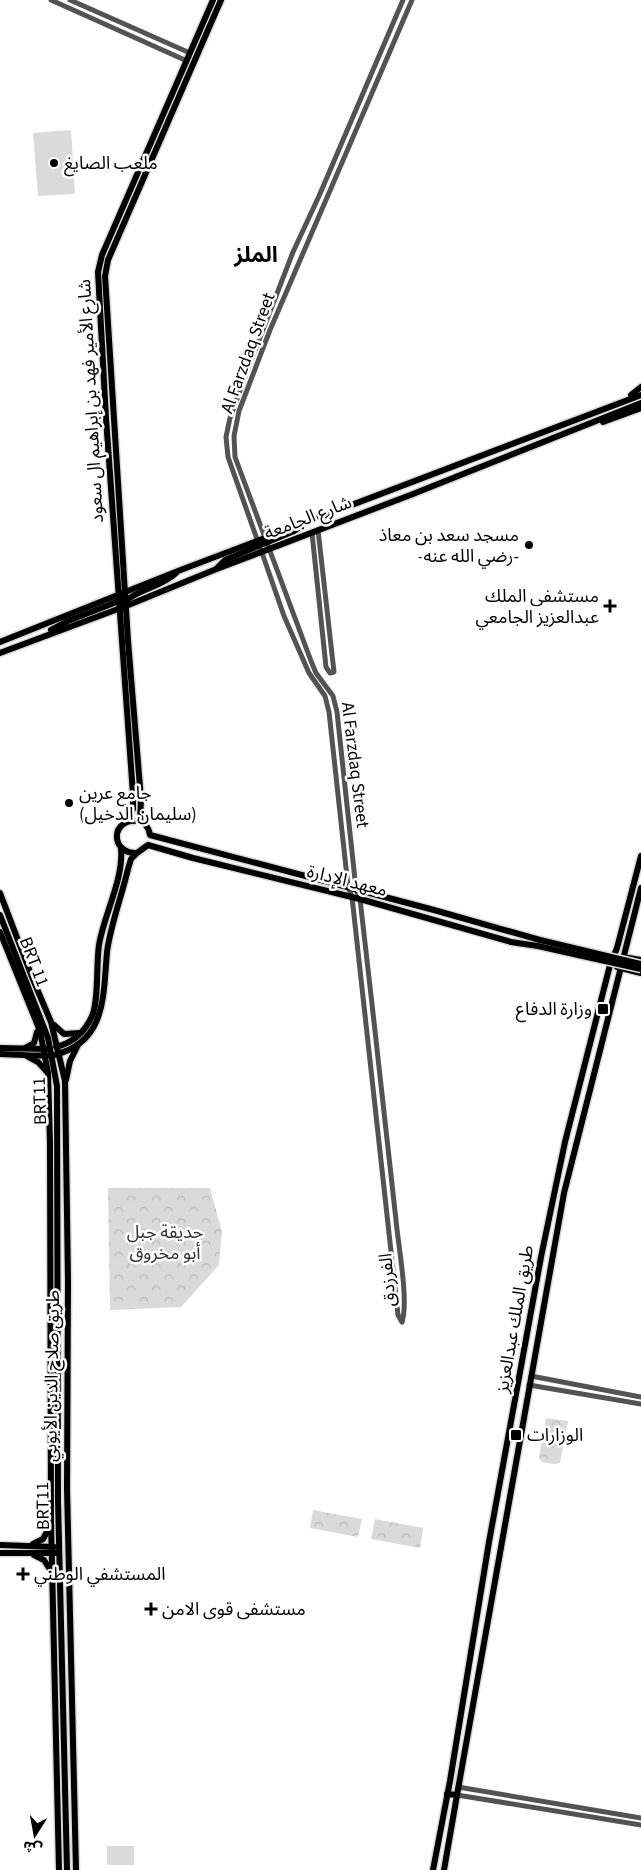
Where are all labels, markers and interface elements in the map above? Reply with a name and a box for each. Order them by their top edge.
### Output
place label: ملعب الصايغ [64,151,158,177]
marker: ملعب الصايغ [48,157,60,169]
district label: الملز [233,239,278,271]
street label: شارع الأمير فهد بن إبراهيم ال سعود [72,278,111,524]
street label: Al Farzdaq Street [215,289,281,417]
street label: شارع الجامعة [261,490,356,547]
place label: مسجد سعد بن معاذ -رضي الله عنه- [379,523,519,569]
marker: مسجد سعد بن معاذ -رضي الله عنه- [523,539,535,551]
place label: مستشفى الملك عبدالعزيز الجامعي [475,584,599,630]
marker: مستشفى الملك عبدالعزيز الجامعي [603,599,617,613]
street label: Al Farzdaq Street [335,701,375,829]
place label: جامع عرين (سليمان الدخيل) [79,781,197,827]
marker: جامع عرين (سليمان الدخيل) [63,797,75,809]
street label: معهد الإدارة [304,859,390,903]
street label: BRT 11 [13,933,55,991]
place label: وزارة الدفاع [516,997,592,1023]
marker: وزارة الدفاع [596,1002,610,1016]
street label: BRT11 [27,1077,53,1125]
park label: حديقة جبل أبو مخروق [127,1220,203,1266]
street label: طريق الملك عبدالعزيز [490,1243,540,1396]
street label: الفرزدق [373,1252,403,1308]
street label: طريق صلاح الدين الأيوبي [38,1290,66,1462]
place label: الوزارات [527,1423,583,1448]
marker: الوزارات [509,1428,523,1442]
street label: BRT11 [30,1482,56,1530]
place label: المستشفي الوطني [34,1562,166,1587]
marker: المستشفي الوطني [16,1567,30,1581]
place label: مستشفى قوى الامن [162,1597,306,1622]
marker: مستشفى قوى الامن [144,1602,158,1616]
north arrow [10,1810,60,1860]
text: ش [21,1835,44,1858]

